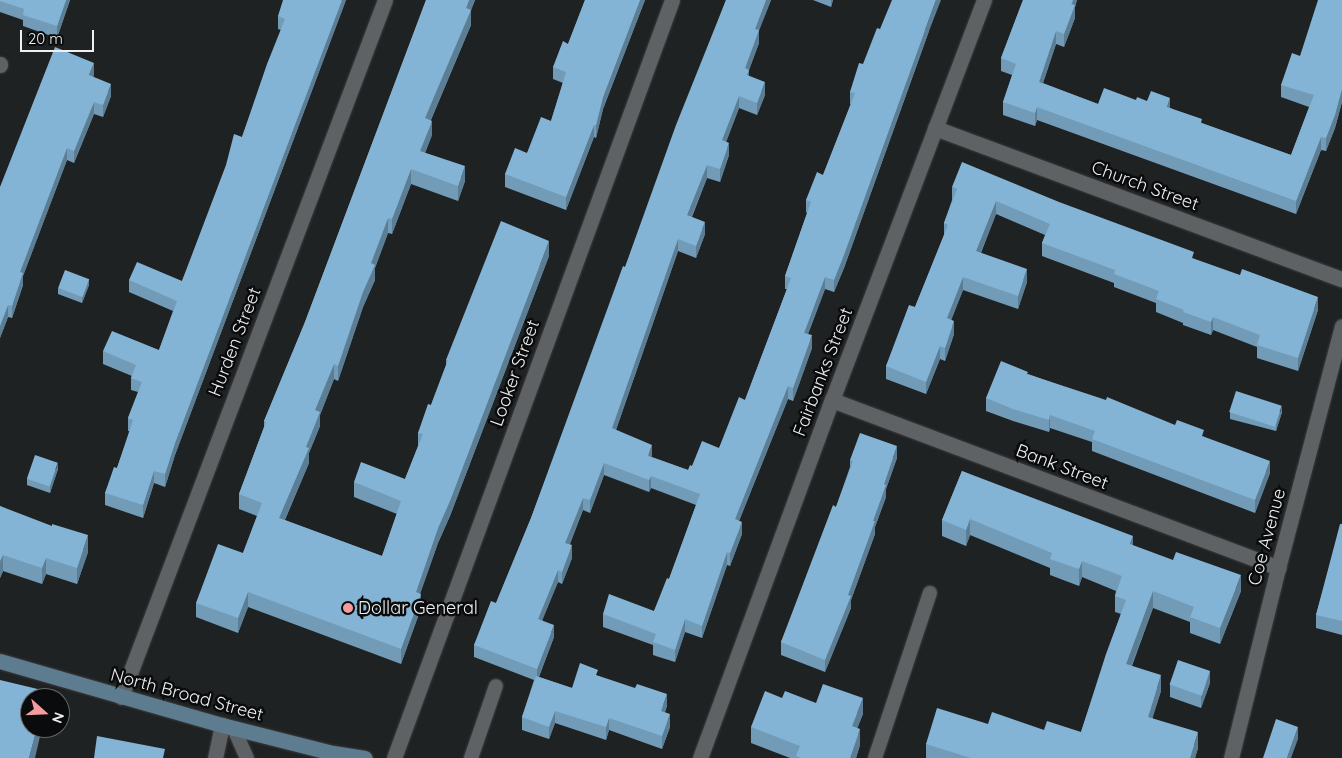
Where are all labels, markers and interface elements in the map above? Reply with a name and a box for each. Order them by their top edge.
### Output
scale bar [22,20,96,52]
text: 20 m [28,29,63,48]
street label: Church Street [1088,157,1202,215]
street label: Hurden Street [204,284,266,400]
street label: Fairbanks Street [789,305,857,439]
street label: Looker Street [486,317,544,429]
street label: Bank Street [1013,440,1111,494]
street label: Coe Avenue [1244,486,1290,588]
place label: Dollar General [358,597,478,619]
marker: Dollar General [342,602,354,614]
street label: North Broad Street [108,664,266,726]
north arrow [20,688,70,738]
text: N [48,710,68,726]

